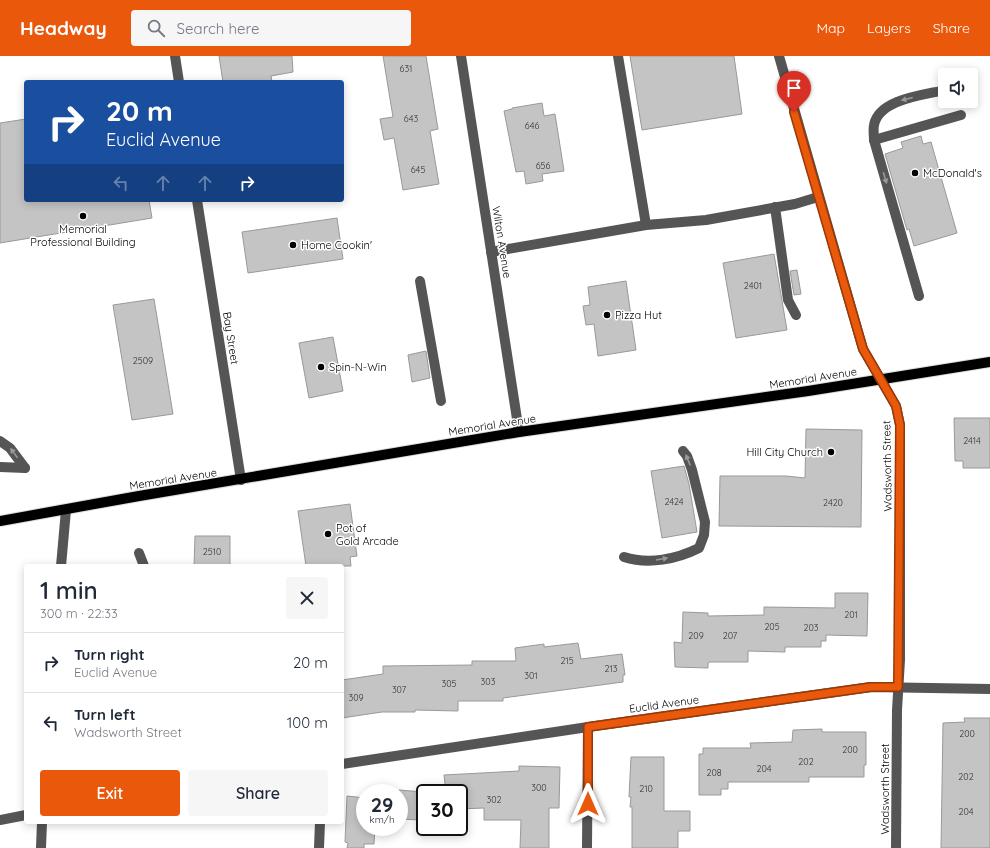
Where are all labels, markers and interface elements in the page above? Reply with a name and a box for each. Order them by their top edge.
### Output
search box [131,10,411,46]
text: Headway [20,16,107,40]
icon: search [145,17,167,39]
text: Search here [177,19,259,38]
text: Map [816,19,845,37]
text: Layers [867,19,911,37]
text: Share [933,19,970,37]
house number: 631 [400,63,412,74]
map controls [938,68,978,108]
button: sound [938,68,978,108]
pin [777,71,811,112]
icon: arrive [783,77,805,99]
text: 20 m [106,93,173,128]
icon: right [40,96,92,148]
one-way arrow [901,97,913,103]
house number: 643 [404,113,419,124]
house number: 646 [525,120,539,131]
text: Euclid Avenue [106,128,221,151]
house number: 656 [536,160,550,171]
house number: 645 [411,164,425,175]
place label: McDonald's [923,166,982,180]
marker: McDonald's [910,168,920,178]
icon: left [110,172,132,194]
icon: ahead [152,172,174,194]
icon: ahead [194,172,216,194]
icon: right [236,172,258,194]
one-way arrow [882,172,888,184]
street label: Wilton Avenue [489,205,515,279]
marker: Memorial Professional Building [78,211,88,221]
place label: Memorial Professional Building [30,222,136,249]
place label: Home Cookin' [301,238,372,252]
marker: Home Cookin' [288,240,298,250]
house number: 2401 [744,280,762,291]
place label: Pizza Hut [615,308,662,322]
marker: Pizza Hut [602,310,612,320]
street label: Bay Street [220,311,242,366]
house number: 2509 [133,355,153,366]
place label: Spin-N-Win [329,360,387,374]
marker: Spin-N-Win [316,362,326,372]
street label: Memorial Avenue [768,364,858,392]
street label: Memorial Avenue [447,411,537,439]
street label: Wadsworth Street [879,420,895,512]
house number: 2414 [963,435,981,446]
place label: Hill City Church [747,445,823,459]
marker: Hill City Church [826,447,836,457]
one-way arrow [10,448,18,459]
one-way arrow [685,454,692,466]
street label: Memorial Avenue [128,465,218,493]
house number: 2424 [664,496,684,507]
house number: 2420 [823,497,843,508]
place label: Pot of Gold Arcade [336,521,399,548]
marker: Pot of Gold Arcade [323,529,333,539]
house number: 2510 [203,546,221,557]
one-way arrow [656,556,669,562]
text: 1 min [40,575,98,605]
button: close [286,577,328,619]
text: 300 m · 22:33 [40,605,118,621]
house number: 201 [844,609,858,620]
house number: 205 [764,621,780,632]
house number: 203 [803,622,819,633]
house number: 209 [688,630,704,641]
house number: 207 [723,630,738,641]
text: Turn right [74,645,145,664]
icon: right [40,652,62,674]
text: 20 m [293,653,328,672]
house number: 215 [560,655,574,666]
house number: 213 [604,663,618,674]
text: Euclid Avenue [74,664,157,680]
house number: 301 [524,670,538,681]
house number: 303 [481,676,496,687]
house number: 305 [442,678,457,689]
house number: 307 [392,684,406,695]
house number: 309 [348,692,364,703]
street label: Euclid Avenue [628,692,700,716]
text: Turn left [74,705,136,724]
icon: left [40,712,62,734]
text: 100 m [287,713,328,732]
text: Wadsworth Street [74,724,182,740]
house number: 200 [959,728,975,739]
street label: Wadsworth Street [878,743,892,835]
house number: 200 [842,744,858,755]
house number: 202 [798,756,814,767]
house number: 204 [756,763,772,774]
house number: 208 [706,767,722,778]
button: Exit [40,770,180,816]
button: Share [188,770,328,816]
house number: 202 [958,771,974,782]
house number: 300 [531,782,547,793]
position arrow [567,783,609,825]
house number: 210 [639,783,653,794]
speed limit sign: 30 [416,784,468,836]
text: 29 [371,792,393,817]
house number: 302 [486,794,502,805]
house number: 204 [958,806,974,817]
text: km/h [369,813,395,826]

